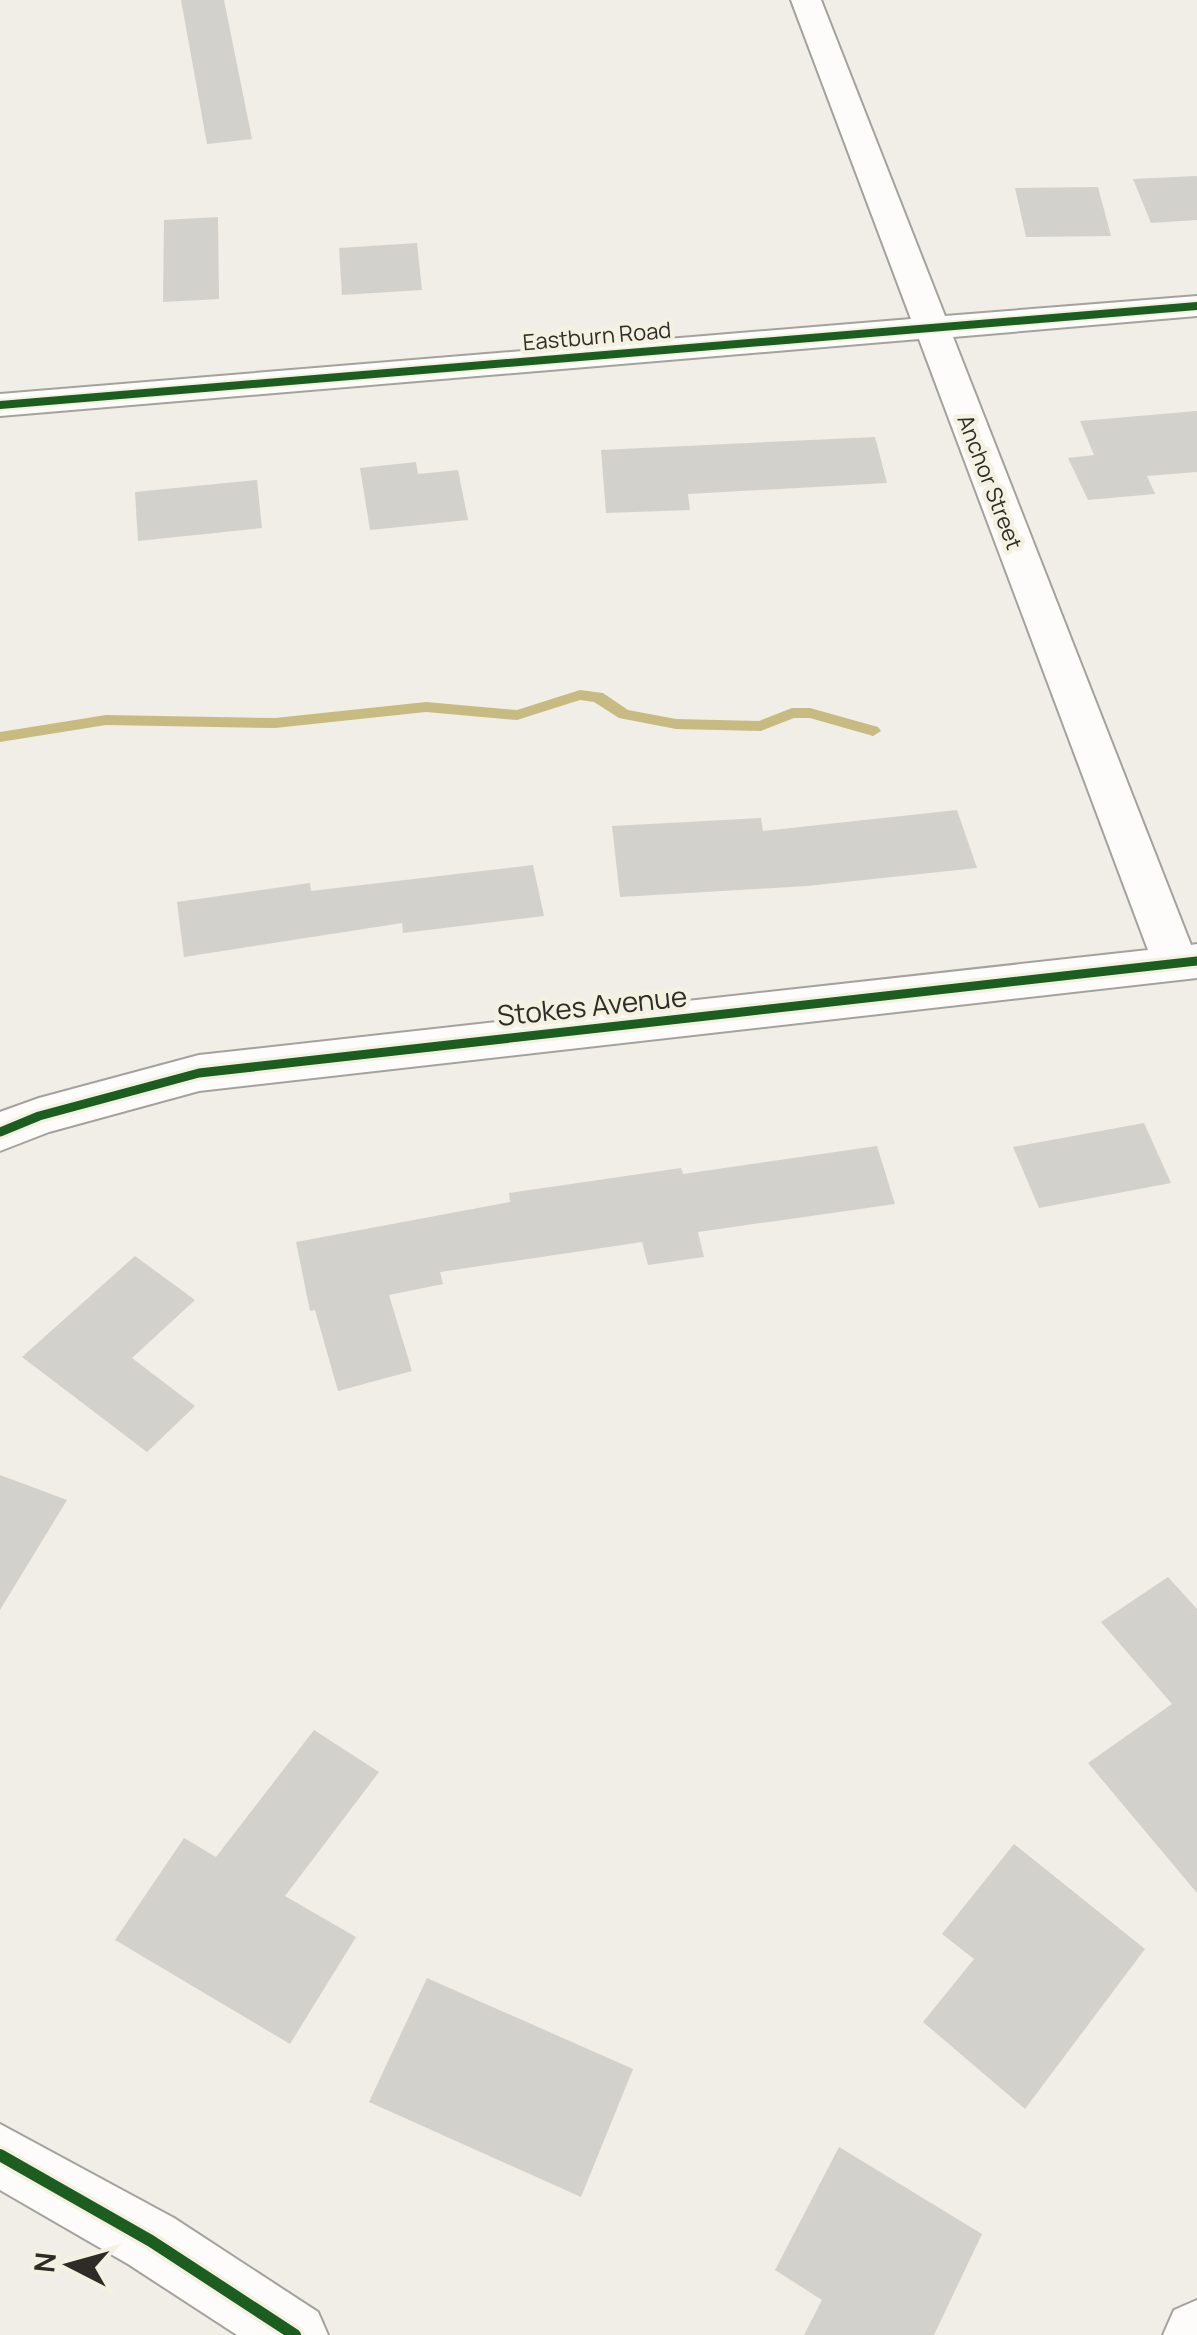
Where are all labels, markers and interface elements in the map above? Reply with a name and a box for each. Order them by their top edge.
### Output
street label: Eastburn Road [522,315,672,357]
street label: Anchor Street [951,410,1030,554]
street label: Stokes Avenue [495,976,689,1034]
north arrow [20,2215,120,2315]
text: N [24,2250,64,2274]

